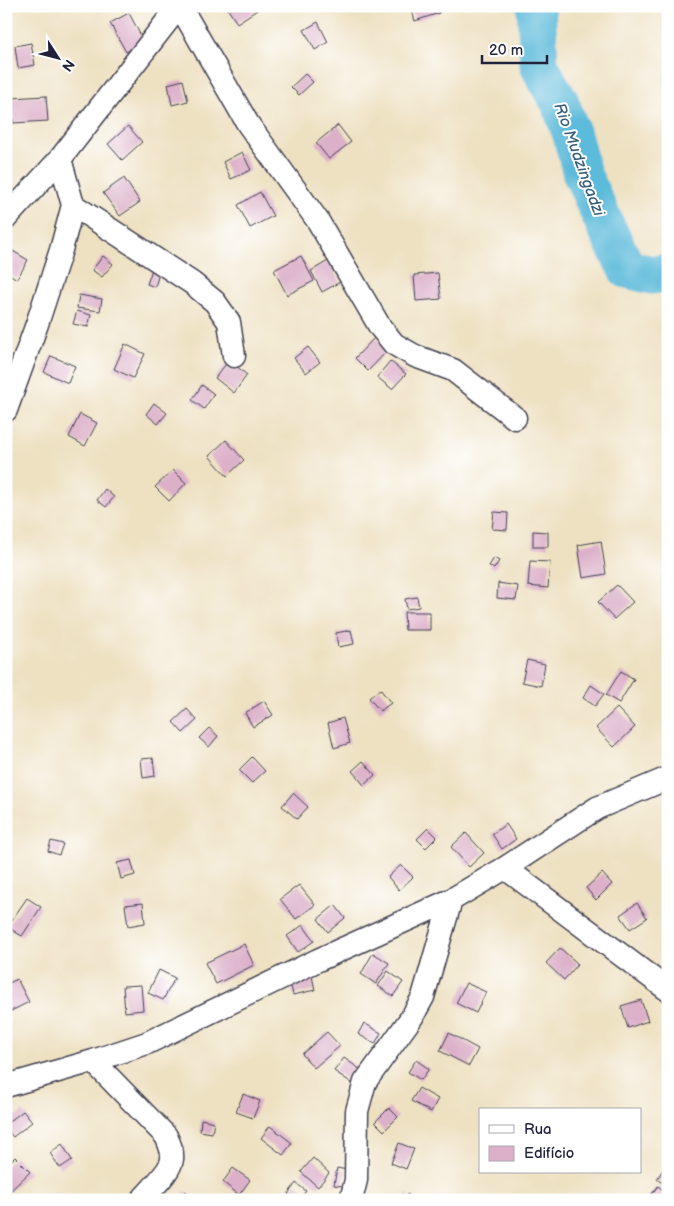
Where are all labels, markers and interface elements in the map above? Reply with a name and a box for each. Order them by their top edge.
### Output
north arrow [32,32,82,82]
scale bar [482,32,546,64]
text: 20 m [489,41,523,60]
text: N [58,56,78,75]
water label: Rio Mudzingadzi [549,100,608,220]
legend [479,1108,642,1174]
text: Rua [524,1120,552,1139]
text: Edifício [524,1144,574,1163]

